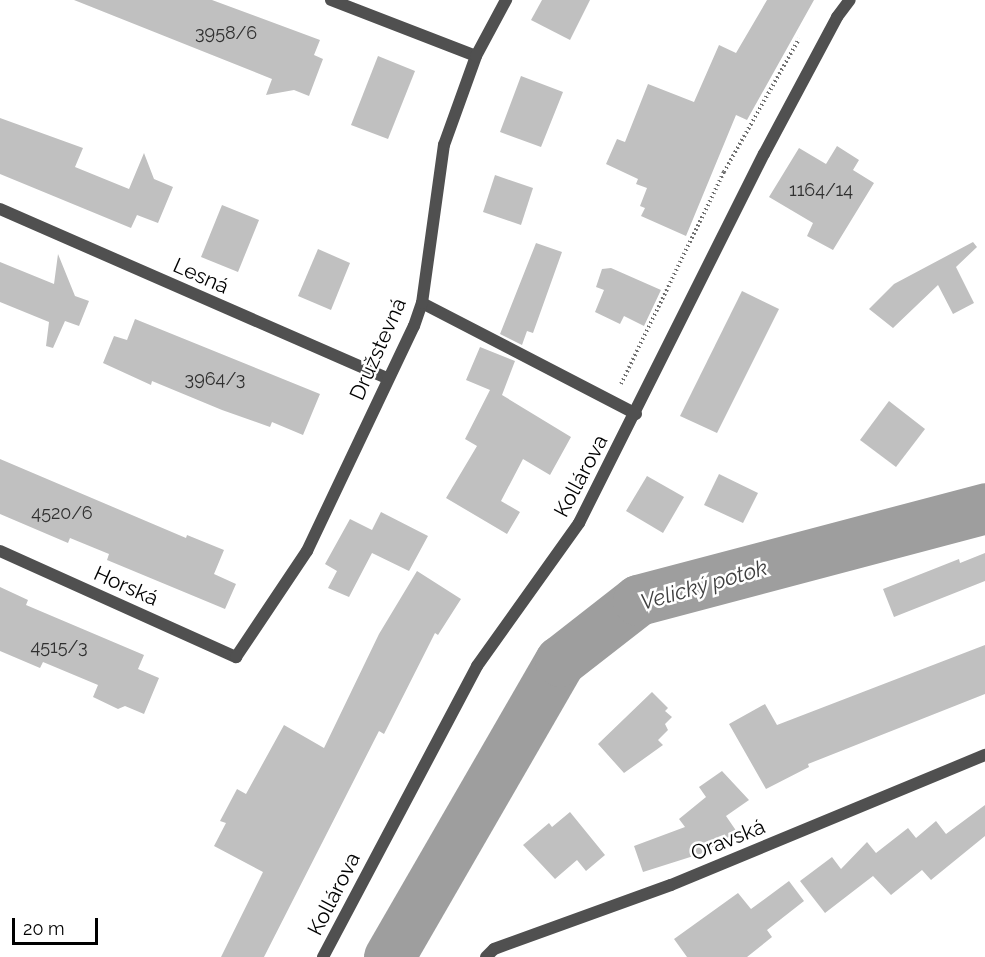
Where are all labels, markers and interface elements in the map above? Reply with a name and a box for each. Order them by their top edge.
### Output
house number: 3958/6 [195,22,257,44]
house number: 1164/14 [789,179,853,201]
street label: Lesná [169,253,233,299]
street label: Družstevná [344,294,412,404]
house number: 3964/3 [185,368,245,390]
street label: Kollárova [549,430,613,522]
house number: 4520/6 [31,502,93,524]
water label: Velický potok [637,554,771,616]
street label: Horská [90,561,162,611]
house number: 4515/3 [30,636,88,658]
street label: Oravská [687,814,769,866]
street label: Kollárova [302,848,366,940]
scale bar [15,906,100,944]
text: 20 m [23,918,65,939]

